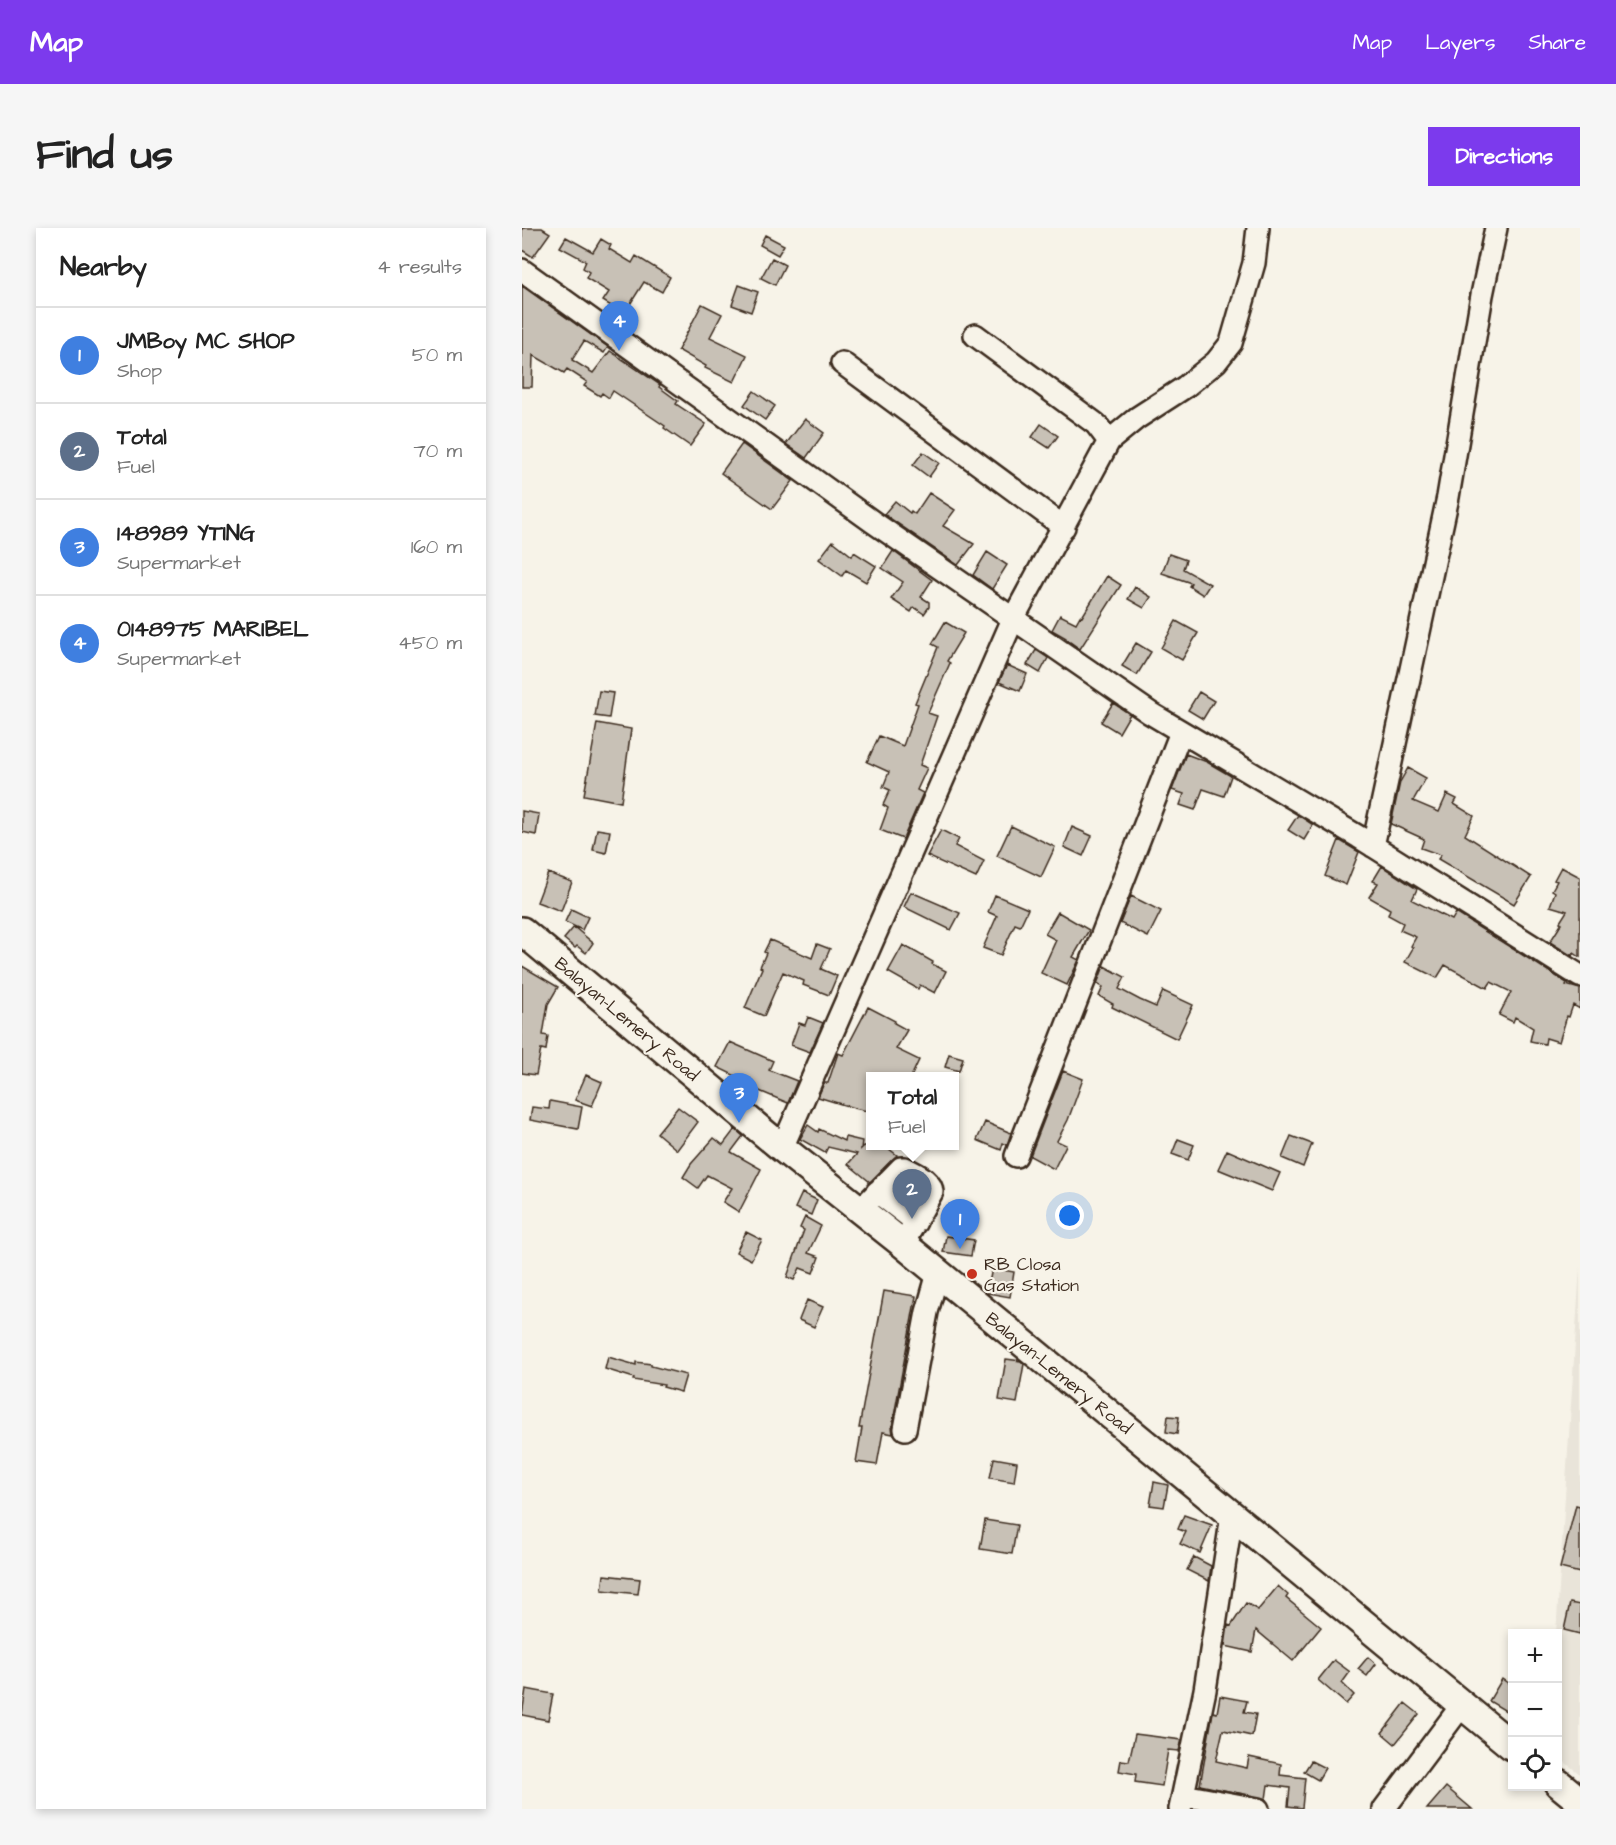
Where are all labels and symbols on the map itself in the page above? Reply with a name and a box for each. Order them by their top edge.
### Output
pin: 4 [600,302,638,351]
street label: Balayan-Lemery Road [548,951,704,1088]
pin: 3 [720,1074,758,1123]
pin: 2 [892,1170,932,1219]
pin: 1 [940,1200,980,1249]
your location [1055,1201,1084,1230]
place label: RB Closa Gas Station [984,1252,1079,1298]
marker: RB Closa Gas Station [965,1267,979,1281]
street label: Balayan-Lemery Road [980,1306,1137,1441]

